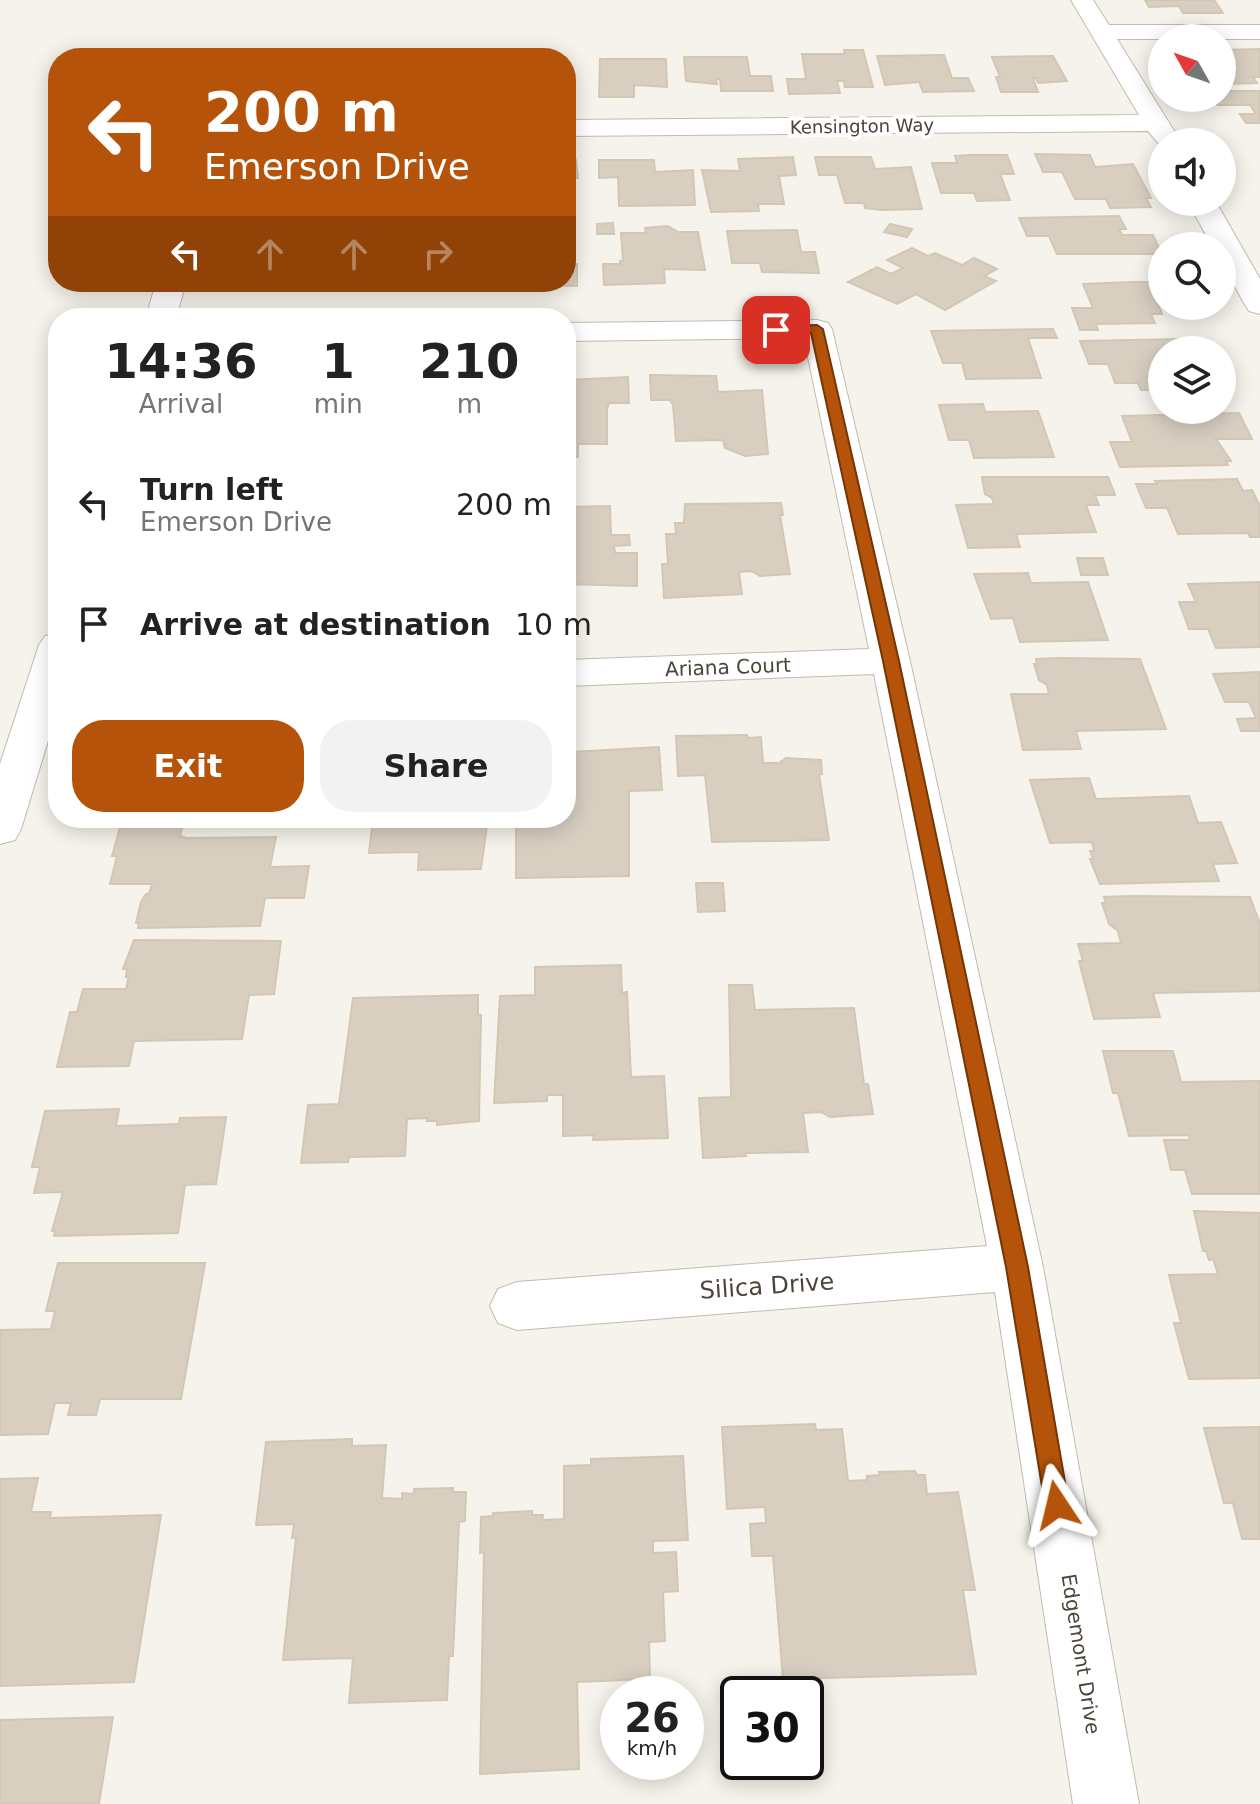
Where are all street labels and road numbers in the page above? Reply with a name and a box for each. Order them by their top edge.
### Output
street label: Kensington Way [790,114,935,138]
street label: Ariana Court [665,653,792,681]
street label: Silica Drive [699,1267,835,1305]
street label: Edgemont Drive [1056,1572,1106,1736]

